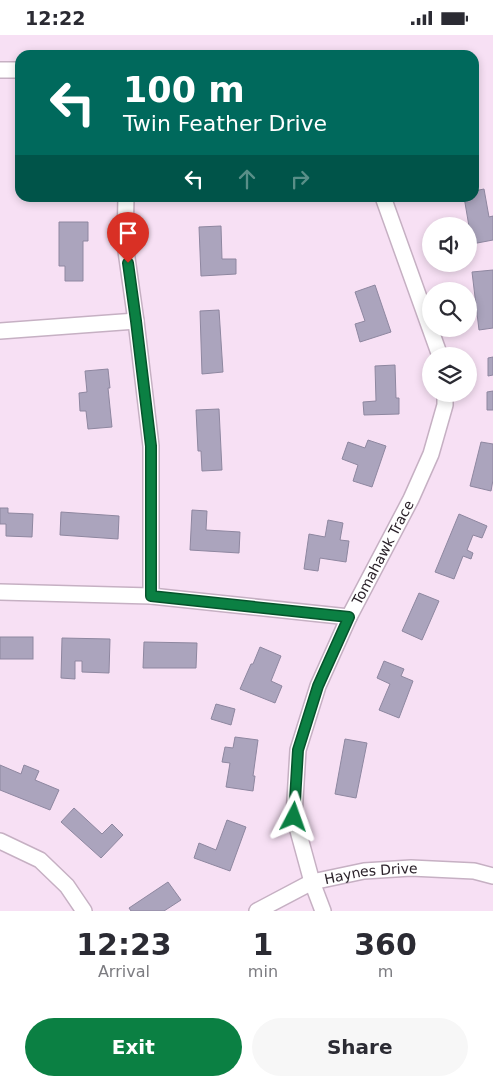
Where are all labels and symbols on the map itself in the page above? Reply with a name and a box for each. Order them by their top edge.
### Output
pin [107,212,149,263]
street label: Tomahawk Trace [348,498,417,608]
position arrow [267,790,319,842]
street label: Haynes Drive [323,860,418,887]

